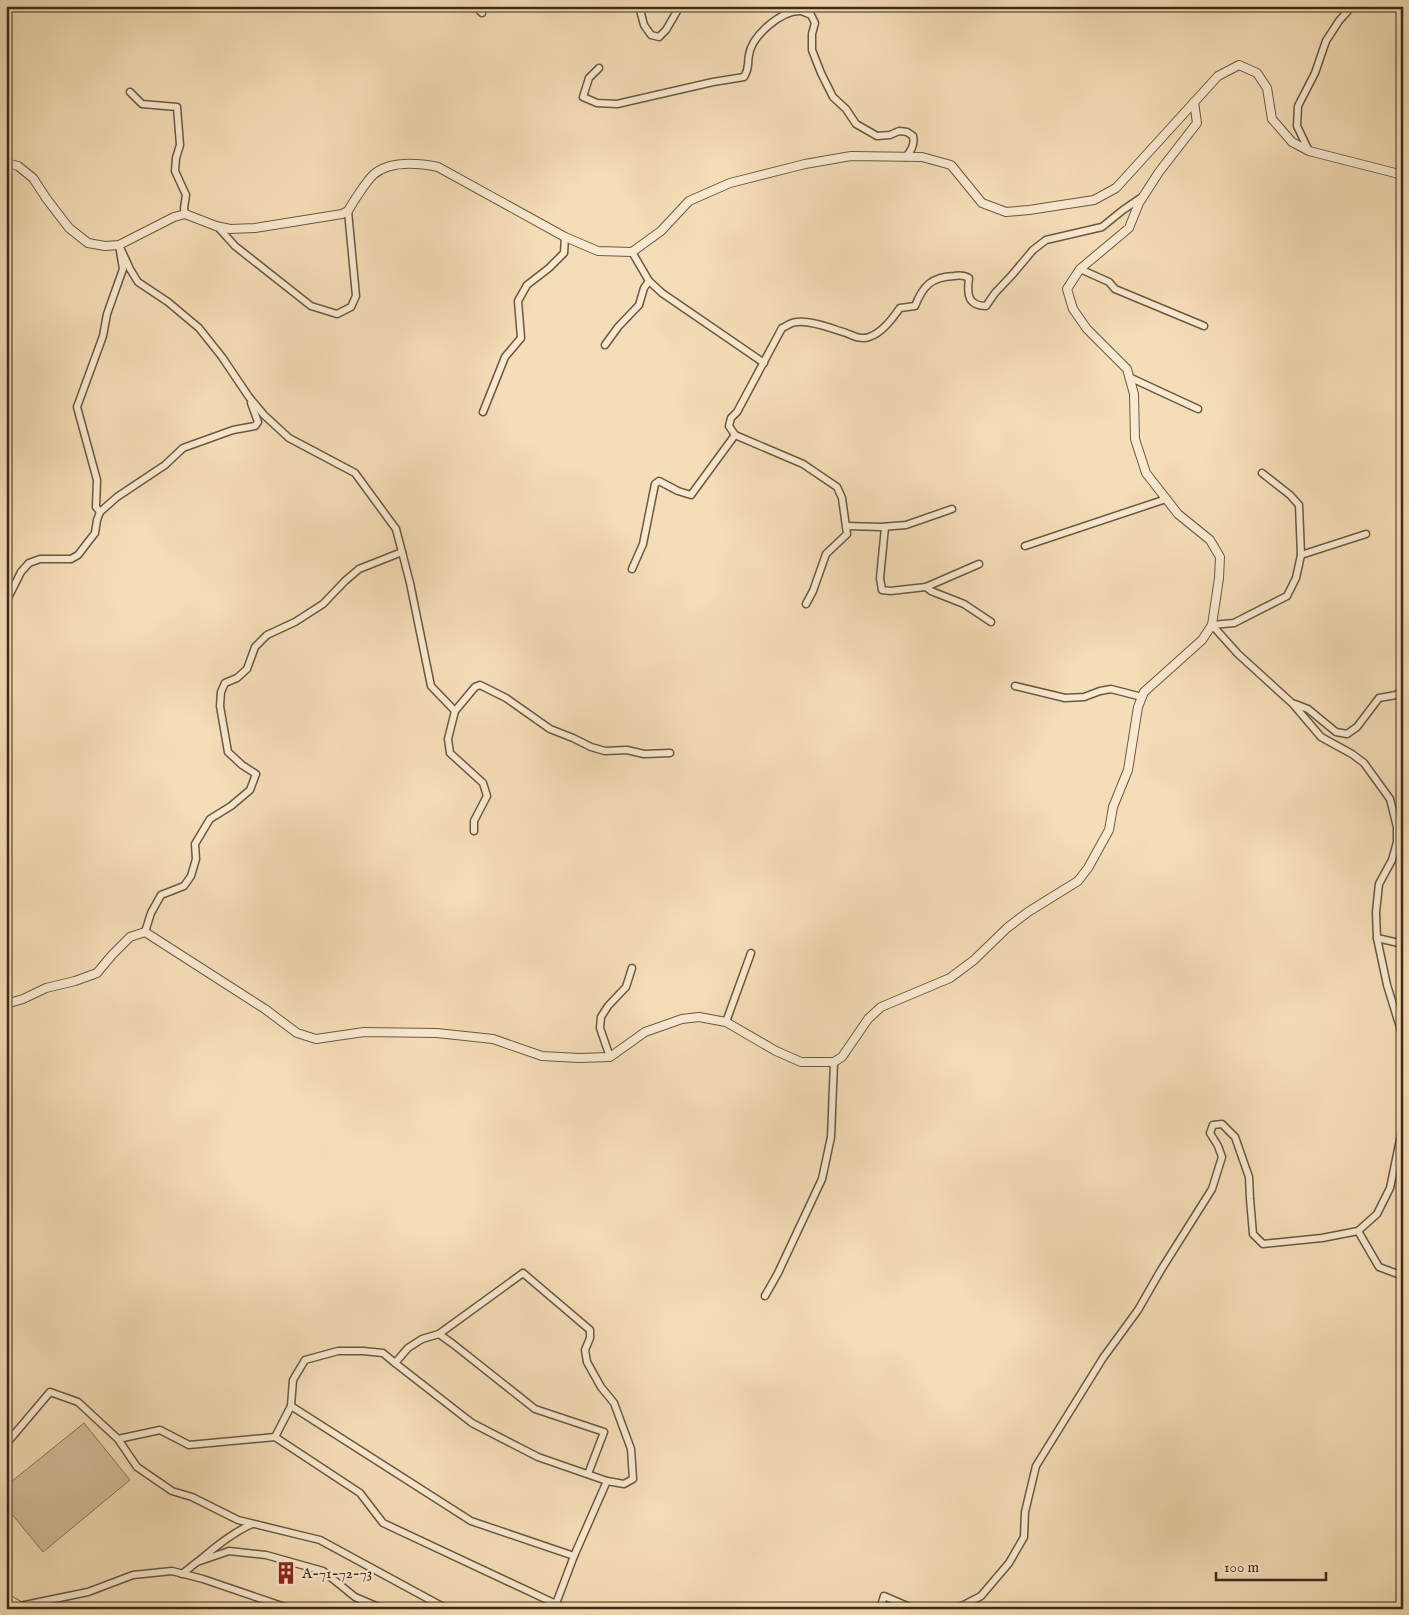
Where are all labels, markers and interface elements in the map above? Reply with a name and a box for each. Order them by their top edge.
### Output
scale bar [1216,1550,1326,1582]
text: 100 m [1224,1558,1260,1577]
building icon: A-71-72-73 [273,1560,299,1586]
place label: A-71-72-73 [301,1564,372,1583]

